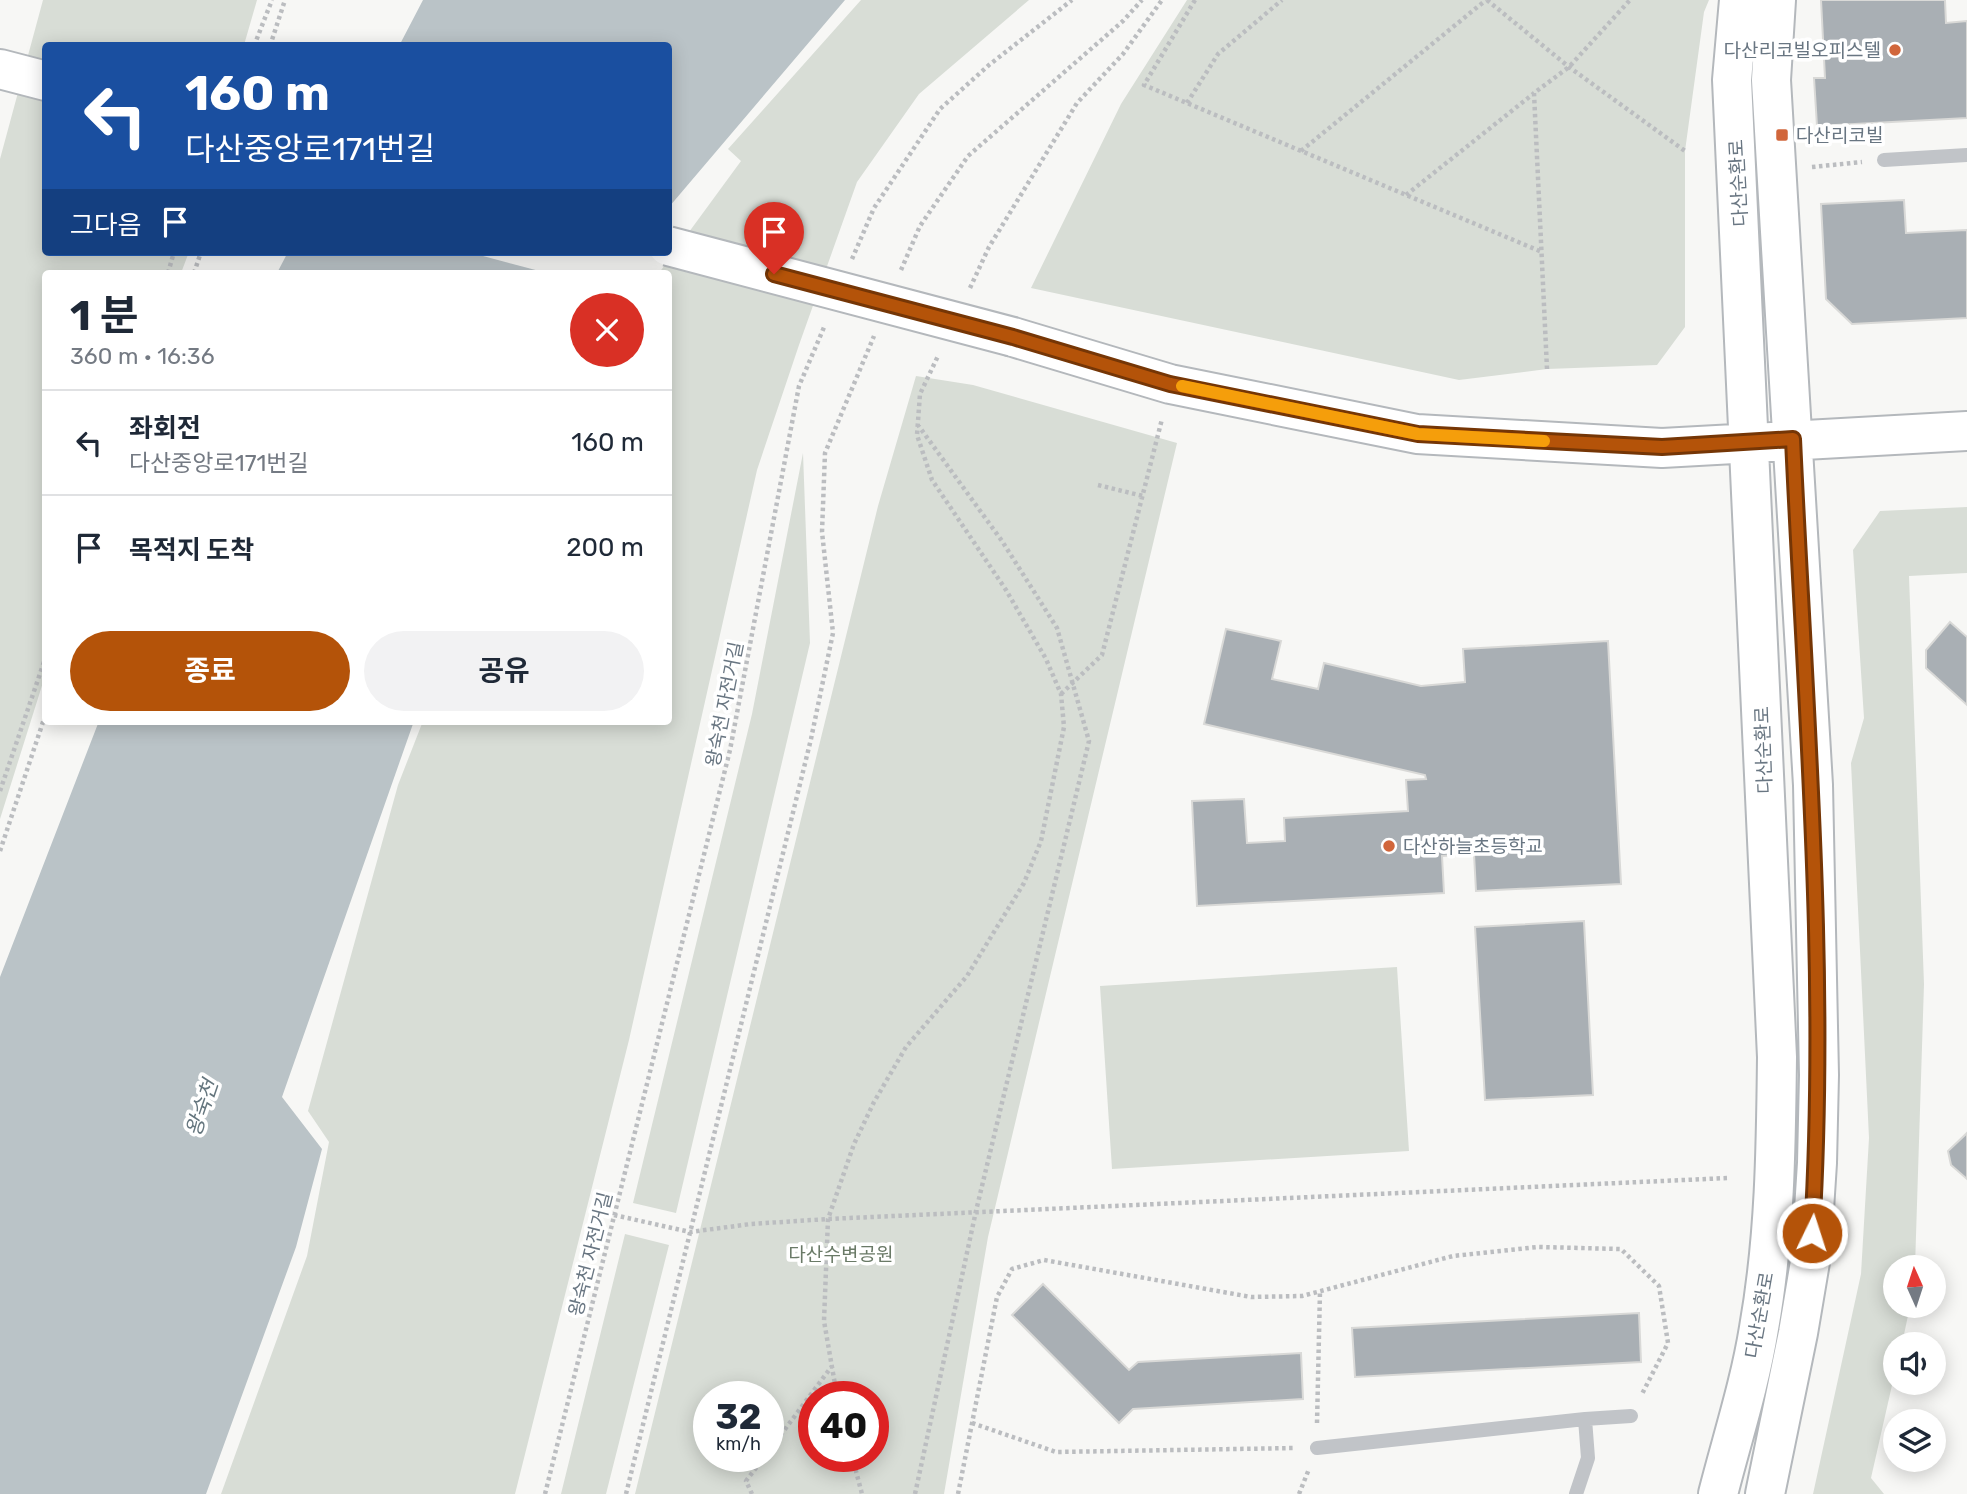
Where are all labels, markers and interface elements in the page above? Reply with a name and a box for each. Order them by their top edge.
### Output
place label: 다산리코빌오피스텔 [1724,39,1881,62]
marker: 다산리코빌오피스텔 [1887,42,1903,58]
text: 160 m [185,64,330,122]
icon: left [70,70,161,161]
place label: 다산리코빌 [1796,124,1883,147]
marker: 다산리코빌 [1774,127,1790,143]
text: 다산중앙로171번길 [185,130,435,168]
street label: 다산순환로 [1725,139,1752,227]
pin [744,202,804,274]
icon: arrive [156,203,194,241]
text: 그다음 [70,210,142,241]
icon: arrive [755,213,793,251]
text: 1 분 [70,291,138,341]
button: close [570,293,644,367]
text: 360 m · 16:36 [70,342,215,370]
text: 좌회전 [129,413,201,444]
icon: left [70,424,108,462]
text: 160 m [571,427,644,458]
text: 다산중앙로171번길 [129,449,309,477]
icon: arrive [70,529,108,567]
text: 200 m [566,532,644,563]
text: 목적지 도착 [129,535,254,566]
button: 종료 [70,631,350,711]
button: 공유 [364,631,644,711]
street label: 왕숙천 자전거길 [701,640,748,769]
street label: 다산순환로 [1750,706,1777,794]
place label: 다산하늘초등학교 [1403,835,1543,858]
marker: 다산하늘초등학교 [1381,838,1397,854]
water label: 왕숙천 [180,1074,224,1139]
street label: 왕숙천 자전거길 [564,1190,617,1319]
position arrow [1775,1196,1849,1270]
park label: 다산수변공원 [789,1243,893,1266]
north arrow [1883,1255,1946,1318]
map controls [1883,1255,1946,1472]
street label: 다산순환로 [1741,1270,1778,1360]
button: sound [1883,1332,1946,1395]
speed limit sign: 40 [798,1381,889,1472]
text: 32 [716,1396,761,1438]
button: layers [1883,1409,1946,1472]
text: km/h [716,1433,761,1455]

